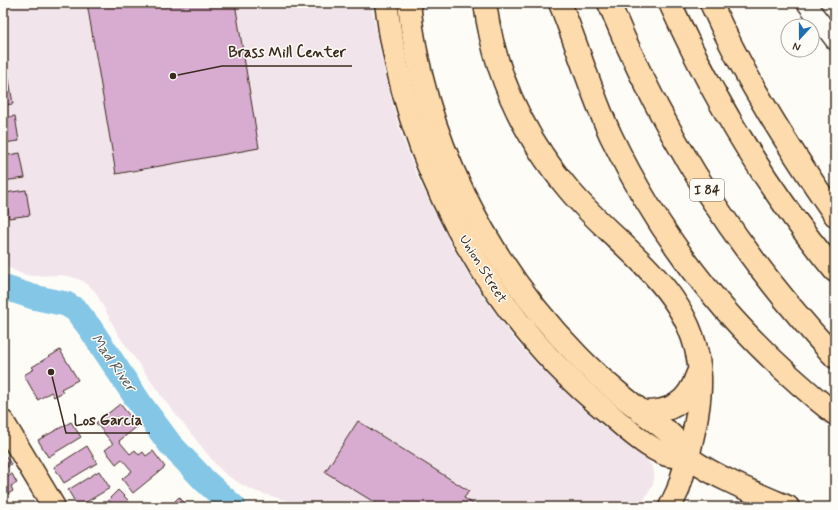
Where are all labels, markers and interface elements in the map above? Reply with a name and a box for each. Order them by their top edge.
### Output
north arrow [780,18,820,58]
callout: Brass Mill Center [222,39,352,66]
text: N [791,39,803,54]
text: Brass Mill Center [228,43,346,63]
road number: I 84 [690,179,724,201]
street label: Union Street [455,231,511,307]
water label: Mad River [86,330,141,397]
callout: Los Garcia [66,406,150,433]
text: Los Garcia [73,411,143,431]

